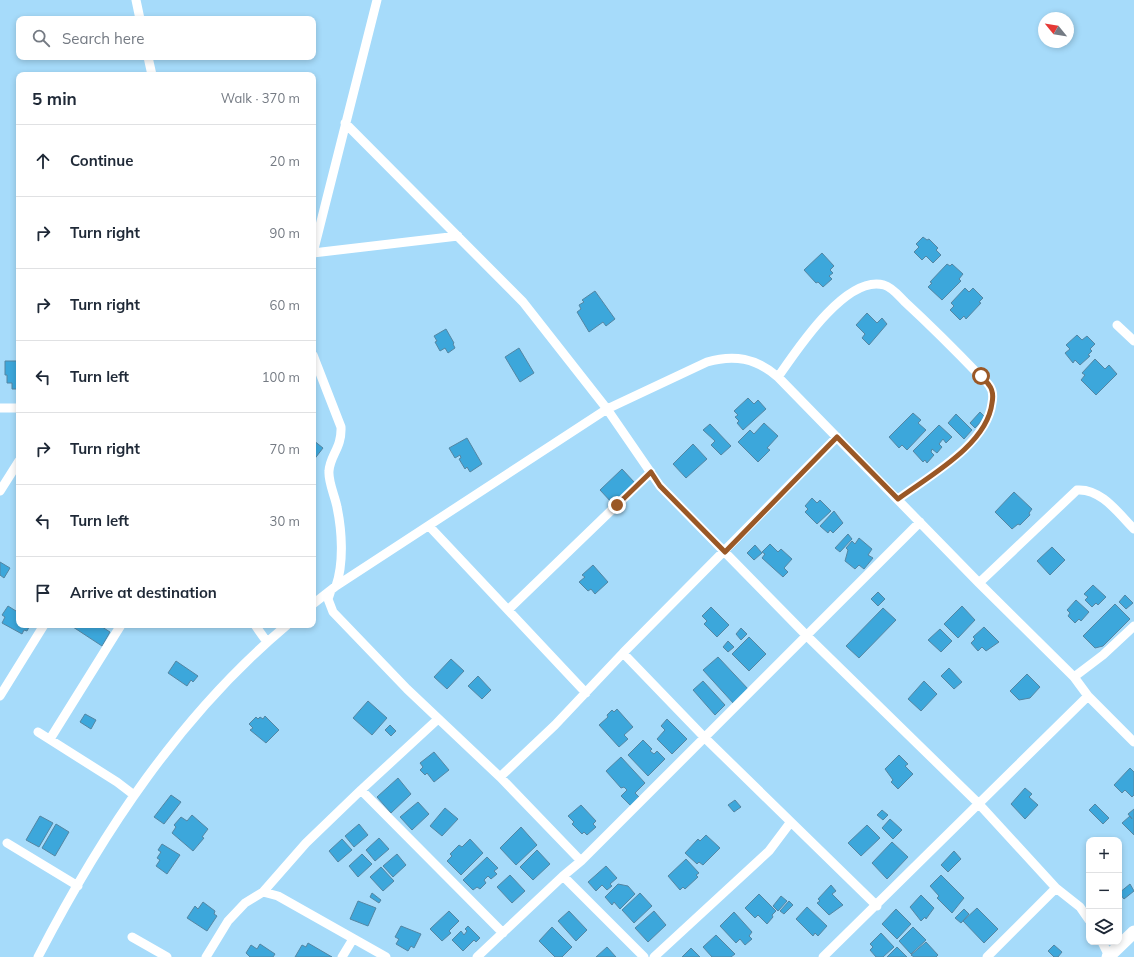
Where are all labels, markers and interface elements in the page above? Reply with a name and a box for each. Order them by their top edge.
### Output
north arrow [1038,12,1074,48]
search box [16,16,316,60]
icon: search [30,27,52,49]
text: Search here [62,29,144,48]
text: 5 min [32,88,77,109]
text: Walk · 370 m [221,90,300,106]
icon: ahead [32,150,54,172]
text: Continue [70,151,133,170]
text: 20 m [270,153,300,169]
icon: right [32,222,54,244]
text: Turn right [70,223,140,242]
text: 90 m [270,225,300,241]
icon: right [32,294,54,316]
text: Turn right [70,295,140,314]
text: 60 m [270,297,300,313]
icon: left [32,366,54,388]
text: Turn left [70,367,129,386]
route start [972,367,990,385]
text: 100 m [262,369,300,385]
icon: right [32,438,54,460]
text: Turn right [70,439,140,458]
text: 70 m [270,441,300,457]
route end [608,496,626,514]
icon: left [32,510,54,532]
text: Turn left [70,511,129,530]
text: 30 m [270,513,300,529]
icon: arrive [32,582,54,604]
text: Arrive at destination [70,583,217,602]
map controls [1086,837,1122,945]
button: + [1086,837,1122,873]
button: − [1086,873,1122,909]
button: layers [1086,909,1122,945]

